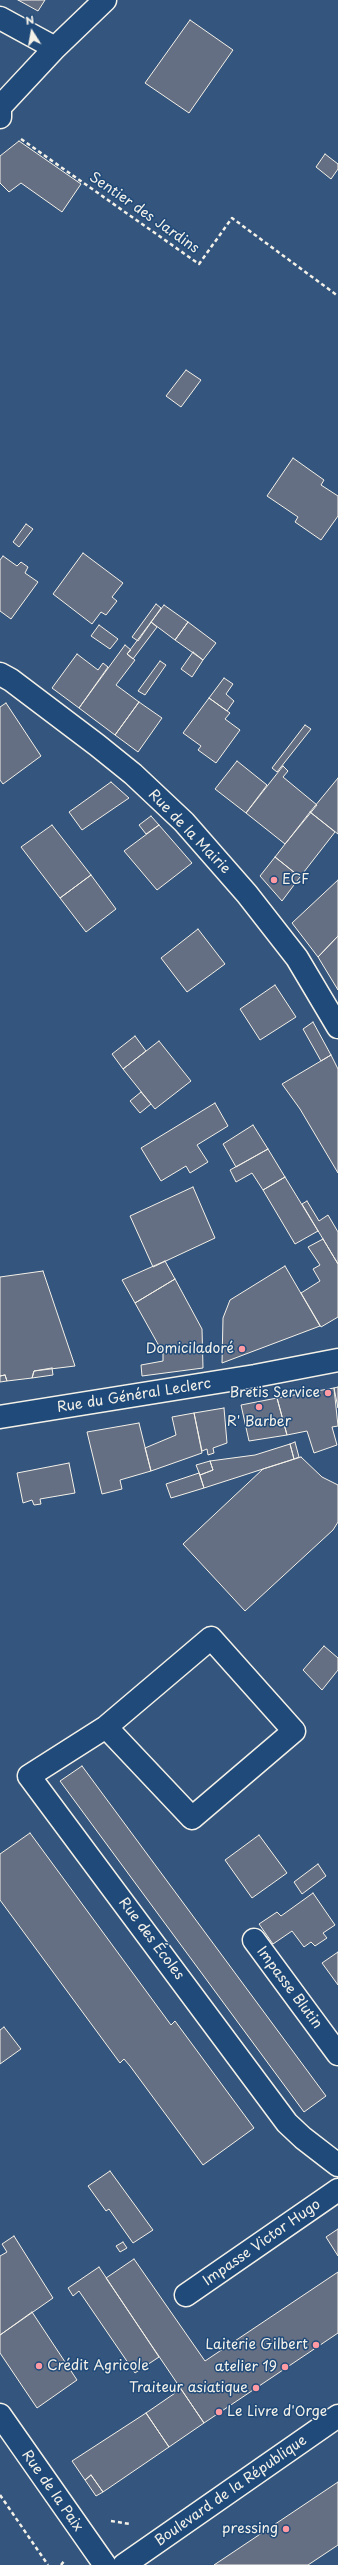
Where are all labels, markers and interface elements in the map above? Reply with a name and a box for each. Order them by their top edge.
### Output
text: N [24,11,36,29]
north arrow [12,12,52,52]
street label: Sentier des Jardins [86,169,202,257]
street label: Rue de la Mairie [145,786,233,878]
place label: ECF [282,872,309,888]
marker: ECF [269,875,279,885]
place label: Domiciladoré [146,1341,234,1357]
marker: Domiciladoré [237,1344,247,1354]
street label: Rue du Général Leclerc [56,1376,212,1416]
place label: Bretis Service [229,1385,320,1401]
marker: Bretis Service [323,1388,333,1398]
marker: R' Barber [254,1402,264,1412]
place label: R' Barber [227,1414,291,1430]
street label: Rue des Écoles [115,1895,187,1983]
street label: Impasse Blutin [253,1944,325,2032]
street label: Impasse Victor Hugo [200,2196,324,2290]
place label: Laiterie Gilbert [205,2337,308,2353]
marker: Laiterie Gilbert [311,2340,321,2350]
place label: Crédit Agricole [47,2358,149,2374]
place label: atelier 19 [215,2359,277,2375]
marker: Crédit Agricole [34,2361,44,2371]
marker: atelier 19 [280,2362,290,2372]
place label: Traiteur asiatique [129,2380,248,2396]
marker: Traiteur asiatique [251,2383,261,2393]
place label: Le Livre d'Orge [227,2404,327,2420]
marker: Le Livre d'Orge [214,2407,224,2417]
street label: Boulevard de la République [152,2432,310,2550]
street label: Rue de la Paix [18,2447,86,2535]
place label: pressing [222,2521,278,2537]
marker: pressing [281,2524,291,2534]

